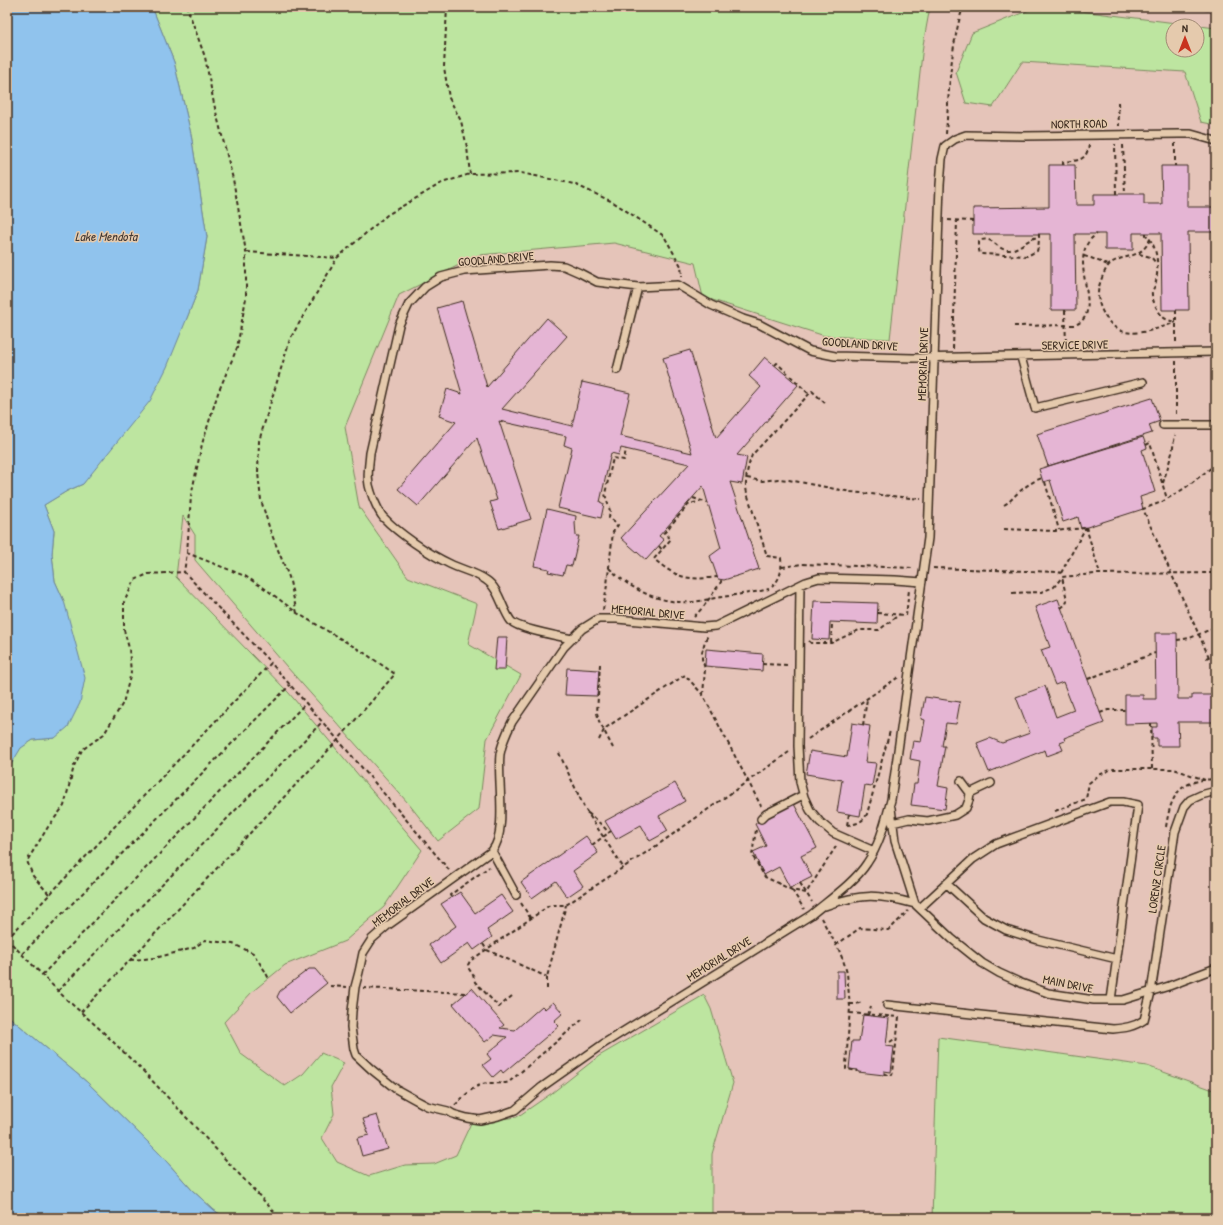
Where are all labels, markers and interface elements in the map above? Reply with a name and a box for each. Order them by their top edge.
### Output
north arrow [1165,18,1205,58]
text: N [1182,21,1188,35]
street label: NORTH ROAD [1051,115,1108,132]
water label: Lake Mendota [75,227,139,245]
street label: GOODLAND DRIVE [457,247,535,270]
street label: MEMORIAL DRIVE [913,326,932,401]
street label: GOODLAND DRIVE [822,332,899,355]
street label: SERVICE DRIVE [1042,335,1109,354]
street label: MEMORIAL DRIVE [611,600,686,623]
street label: LORENZ CIRCLE [1143,843,1170,914]
street label: MEMORIAL DRIVE [368,872,438,931]
street label: MEMORIAL DRIVE [683,931,755,985]
street label: MAIN DRIVE [1041,970,1095,997]

